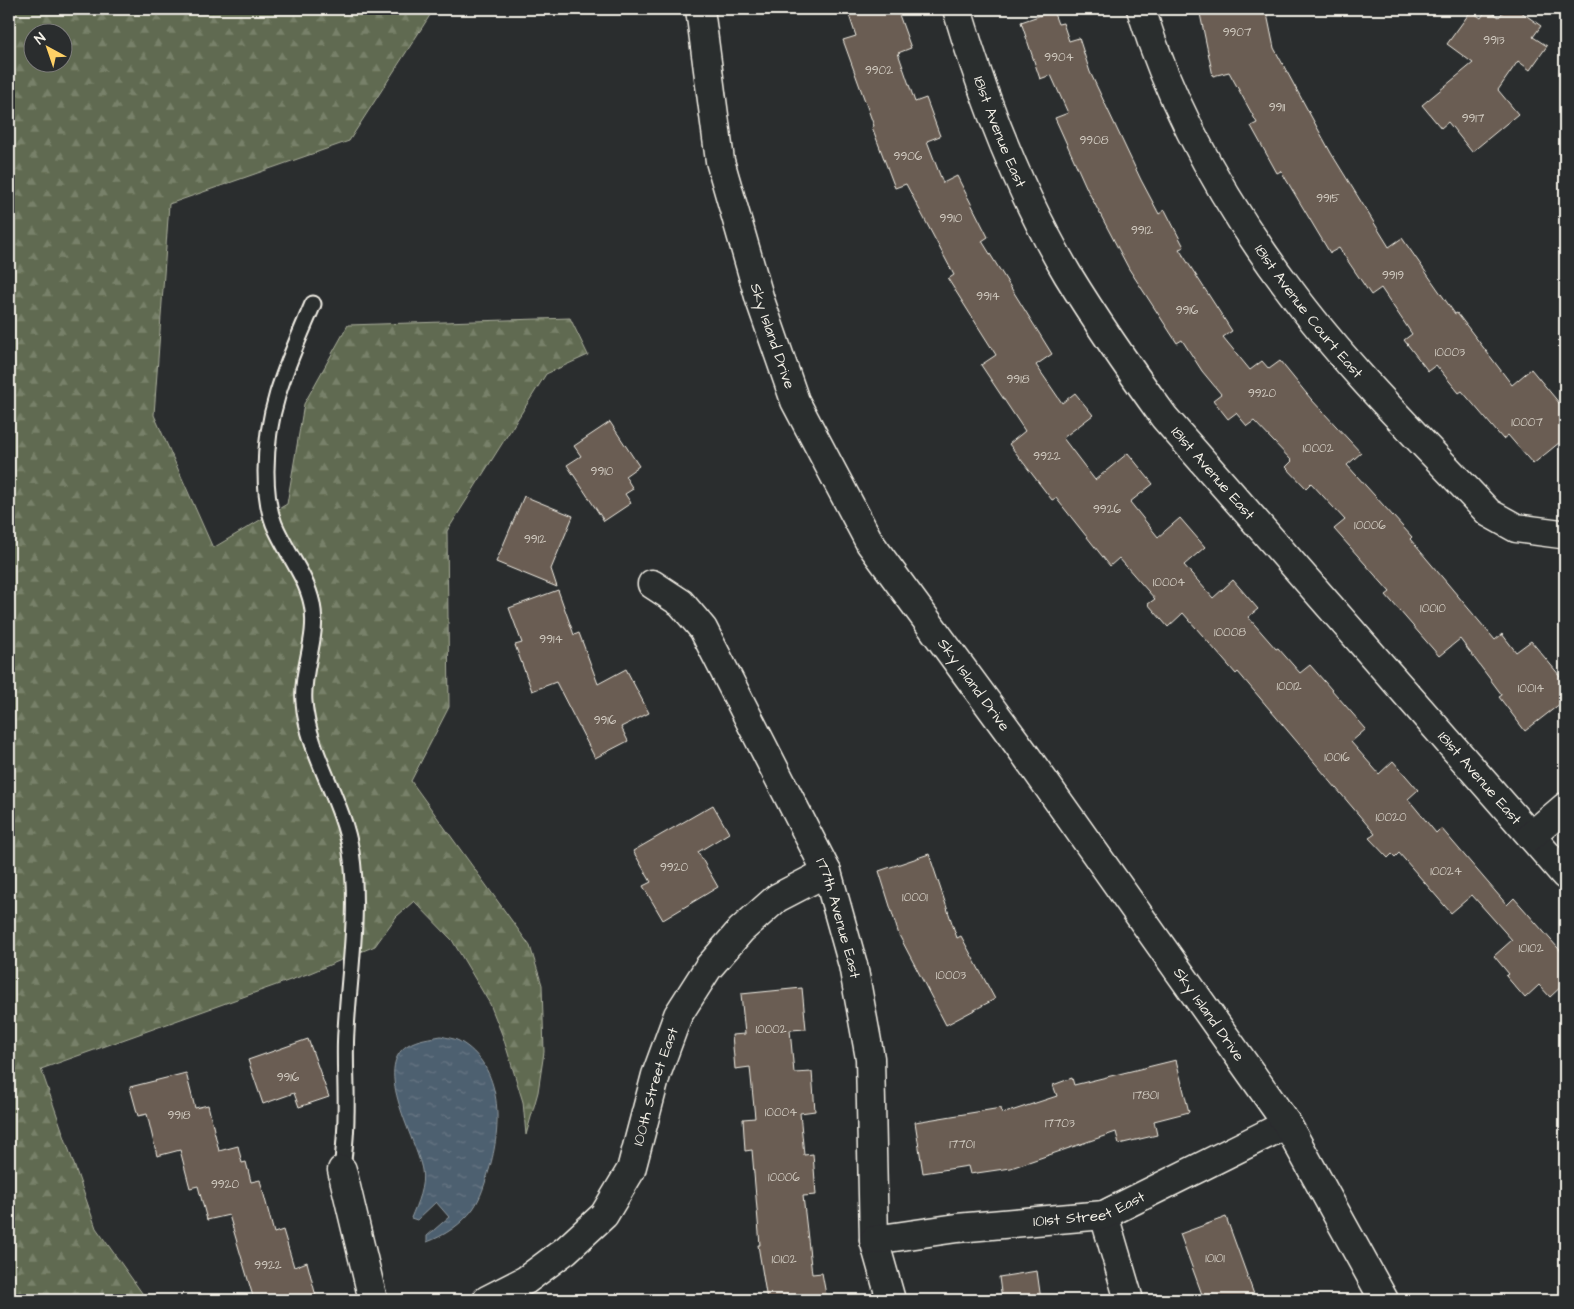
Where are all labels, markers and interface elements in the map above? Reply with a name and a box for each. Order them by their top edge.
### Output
north arrow [22,22,72,72]
house number: 9907 [1223,24,1252,41]
text: N [30,28,50,49]
house number: 9913 [1483,32,1505,49]
house number: 9904 [1044,49,1074,66]
house number: 9902 [865,62,893,79]
street label: 181st Avenue East [969,73,1032,191]
house number: 9911 [1269,99,1286,116]
house number: 9917 [1462,110,1485,127]
house number: 9908 [1079,132,1109,149]
house number: 9906 [894,148,923,165]
house number: 9915 [1316,190,1340,207]
house number: 9910 [940,210,963,227]
house number: 9912 [1131,222,1153,239]
street label: 181st Avenue Court East [1250,240,1368,383]
house number: 9919 [1382,267,1404,284]
street label: Sky Island Drive [745,281,800,392]
house number: 9914 [976,288,1000,305]
house number: 9916 [1176,302,1199,319]
house number: 10003 [1435,344,1465,361]
house number: 9918 [1007,371,1030,388]
house number: 9920 [1248,385,1276,402]
house number: 10007 [1511,414,1543,431]
street label: 181st Avenue East [1166,422,1260,524]
house number: 10002 [1302,440,1334,457]
house number: 9922 [1033,448,1061,465]
house number: 9910 [591,463,614,480]
house number: 9926 [1093,501,1122,518]
house number: 10006 [1354,517,1386,534]
house number: 9912 [524,531,546,548]
house number: 10004 [1153,574,1185,591]
house number: 10010 [1420,600,1446,617]
house number: 10008 [1214,624,1246,641]
house number: 9914 [539,631,563,648]
street label: Sky Island Drive [933,634,1015,735]
house number: 10012 [1276,678,1302,695]
house number: 10014 [1518,680,1544,697]
house number: 9916 [594,712,617,729]
street label: 181st Avenue East [1433,726,1527,829]
house number: 10016 [1324,749,1350,766]
house number: 10020 [1375,809,1407,826]
street label: 177th Avenue East [811,854,866,980]
house number: 9920 [660,859,688,876]
house number: 10024 [1430,863,1462,880]
house number: 10001 [902,889,928,906]
house number: 10102 [1518,940,1544,957]
street label: Sky Island Drive [1169,963,1250,1065]
house number: 10003 [936,967,966,984]
house number: 10002 [755,1021,787,1038]
street label: 100th Street East [627,1024,683,1148]
house number: 9916 [277,1069,300,1086]
house number: 17801 [1133,1087,1159,1104]
house number: 10004 [765,1104,797,1121]
house number: 9918 [168,1107,191,1124]
house number: 17703 [1045,1115,1075,1132]
house number: 17701 [949,1136,975,1153]
house number: 10006 [768,1169,800,1186]
house number: 9920 [211,1176,239,1193]
street label: 101st Street East [1032,1186,1148,1232]
house number: 10101 [1205,1250,1225,1267]
house number: 10102 [771,1251,797,1268]
house number: 9922 [254,1257,282,1274]

